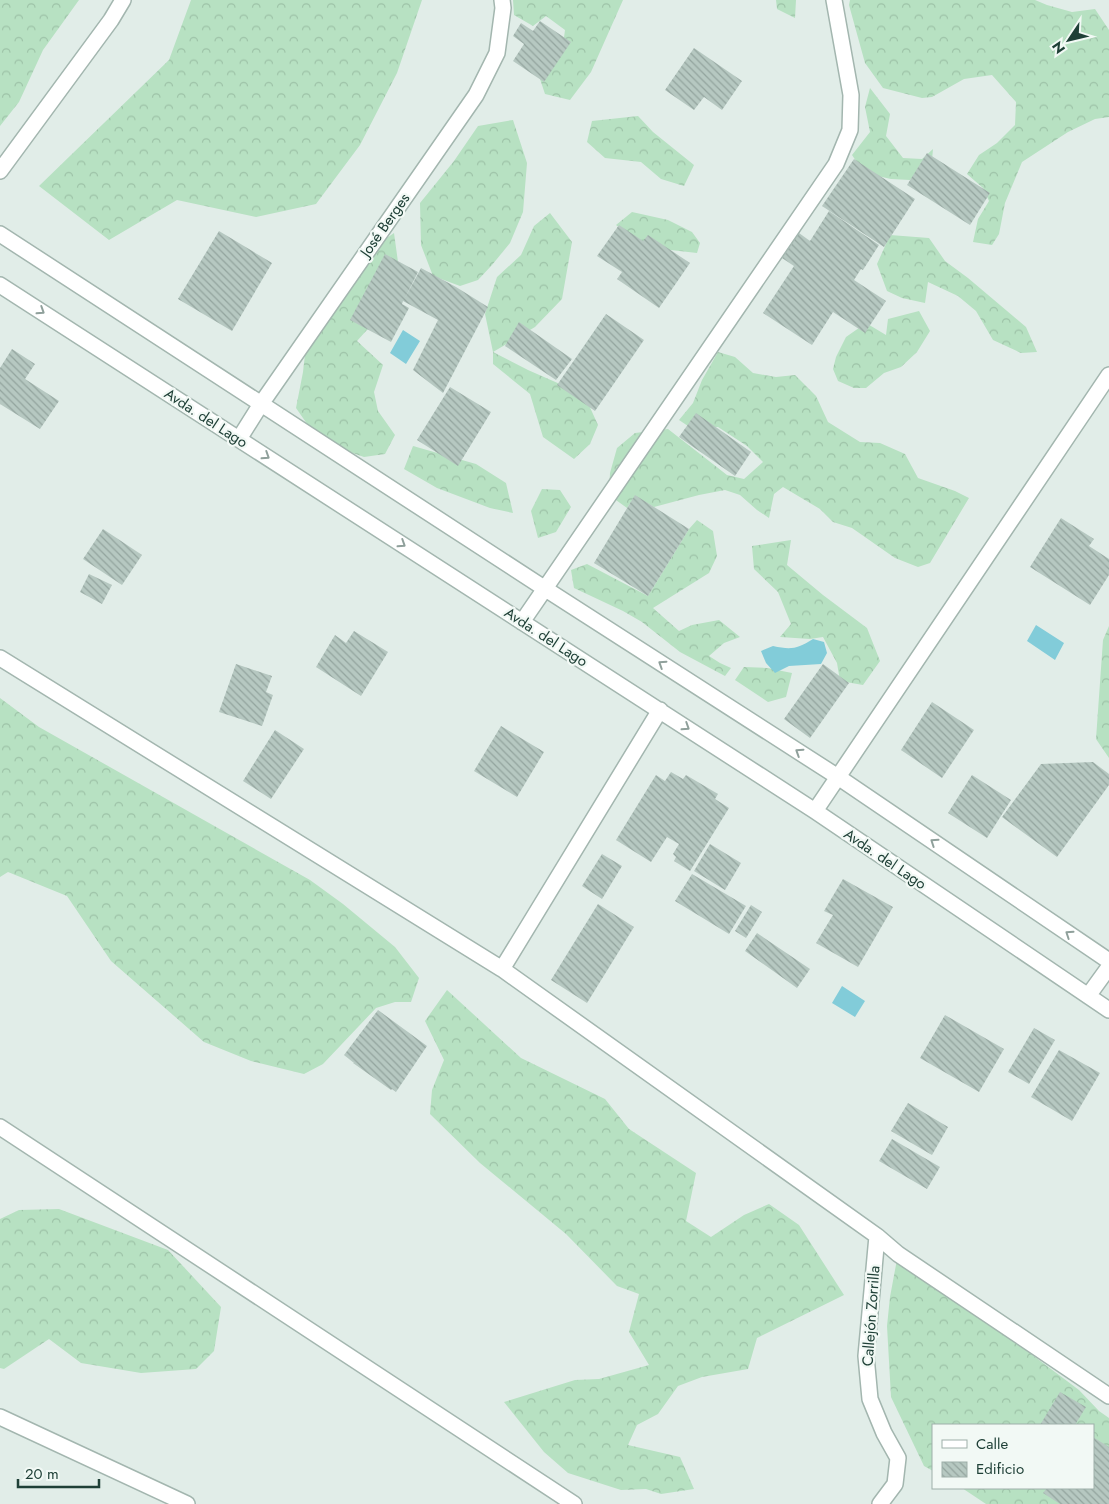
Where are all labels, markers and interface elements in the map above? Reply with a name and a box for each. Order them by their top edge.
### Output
north arrow [1044,15,1094,65]
text: N [1047,37,1070,58]
street label: José Berges [354,189,415,263]
one-way arrow [35,305,45,314]
street label: Avda. del Lago [160,383,252,453]
one-way arrow [260,450,269,460]
one-way arrow [397,538,406,548]
street label: Avda. del Lago [500,602,592,672]
one-way arrow [659,661,668,670]
one-way arrow [680,721,690,730]
one-way arrow [795,749,805,758]
street label: Avda. del Lago [839,823,931,895]
one-way arrow [930,839,940,848]
one-way arrow [1065,930,1074,940]
street label: Callejón Zorrilla [857,1265,885,1367]
legend [932,1424,1094,1489]
text: Calle [976,1433,1008,1455]
scale bar [18,1456,99,1488]
text: Edificio [976,1458,1024,1480]
text: 20 m [25,1463,59,1485]

